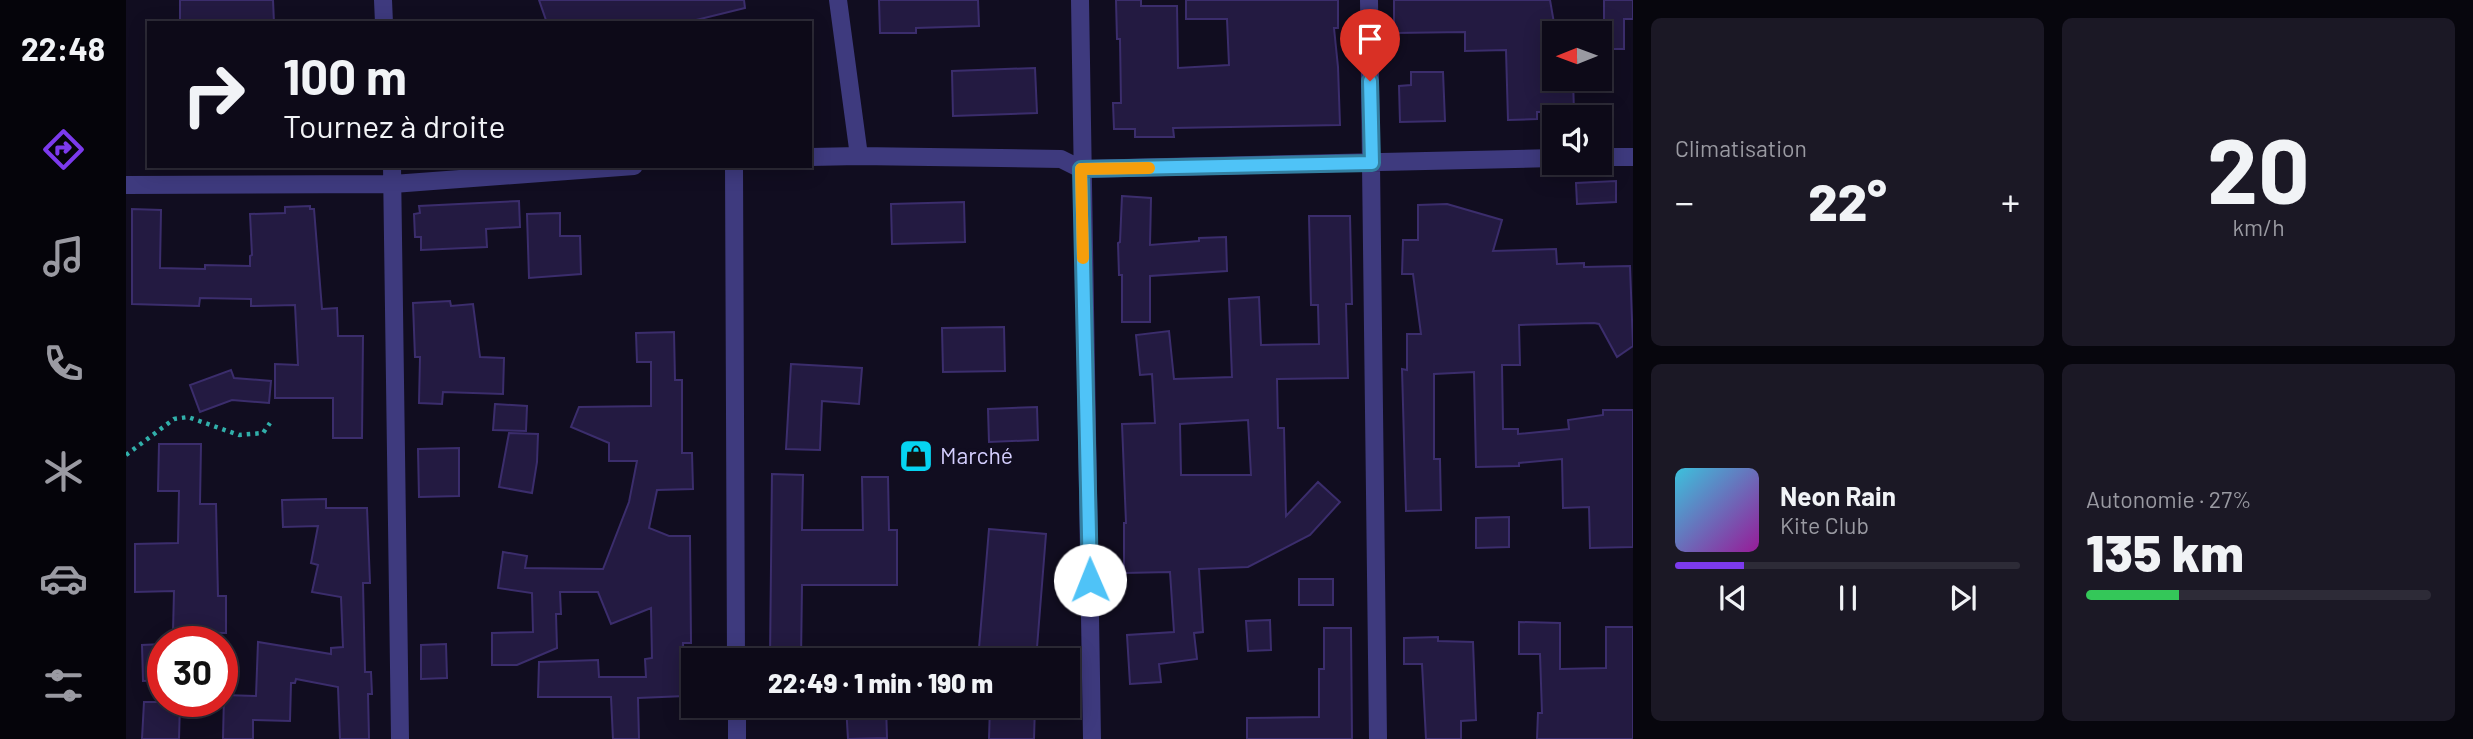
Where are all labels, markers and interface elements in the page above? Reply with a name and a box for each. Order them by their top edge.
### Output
pin [1340,9,1400,81]
icon: arrive [1351,20,1389,58]
north arrow [1542,21,1612,91]
map controls [1542,21,1612,175]
text: 22:48 [21,29,105,67]
text: 100 m [283,46,407,105]
icon: right [168,49,259,140]
button: sound [1542,105,1612,175]
text: Tournez à droite [283,106,505,144]
text: 20 [2207,113,2310,222]
icon: directions [39,125,88,174]
text: Climatisation [1675,134,1807,162]
text: 22° [1808,169,1887,231]
text: − [1675,178,1694,224]
text: + [2001,178,2020,224]
text: km/h [2232,213,2285,241]
icon: music [39,232,88,281]
icon: phone [39,339,88,388]
shop icon: Marché [897,437,935,475]
place label: Marché [940,441,1013,469]
icon: climate [39,447,88,496]
text: Neon Rain [1780,480,1896,511]
text: Autonomie · 27% [2086,485,2252,513]
text: Kite Club [1780,511,1869,539]
text: 135 km [2086,520,2244,582]
position arrow [1053,543,1127,617]
icon: car [39,554,88,603]
icon: previous [1714,579,1752,617]
icon: pause [1829,579,1867,617]
icon: next [1944,579,1982,617]
speed limit sign: 30 [147,626,238,717]
icon: filters [39,661,88,710]
text: 22:49 · 1 min · 190 m [768,667,993,698]

